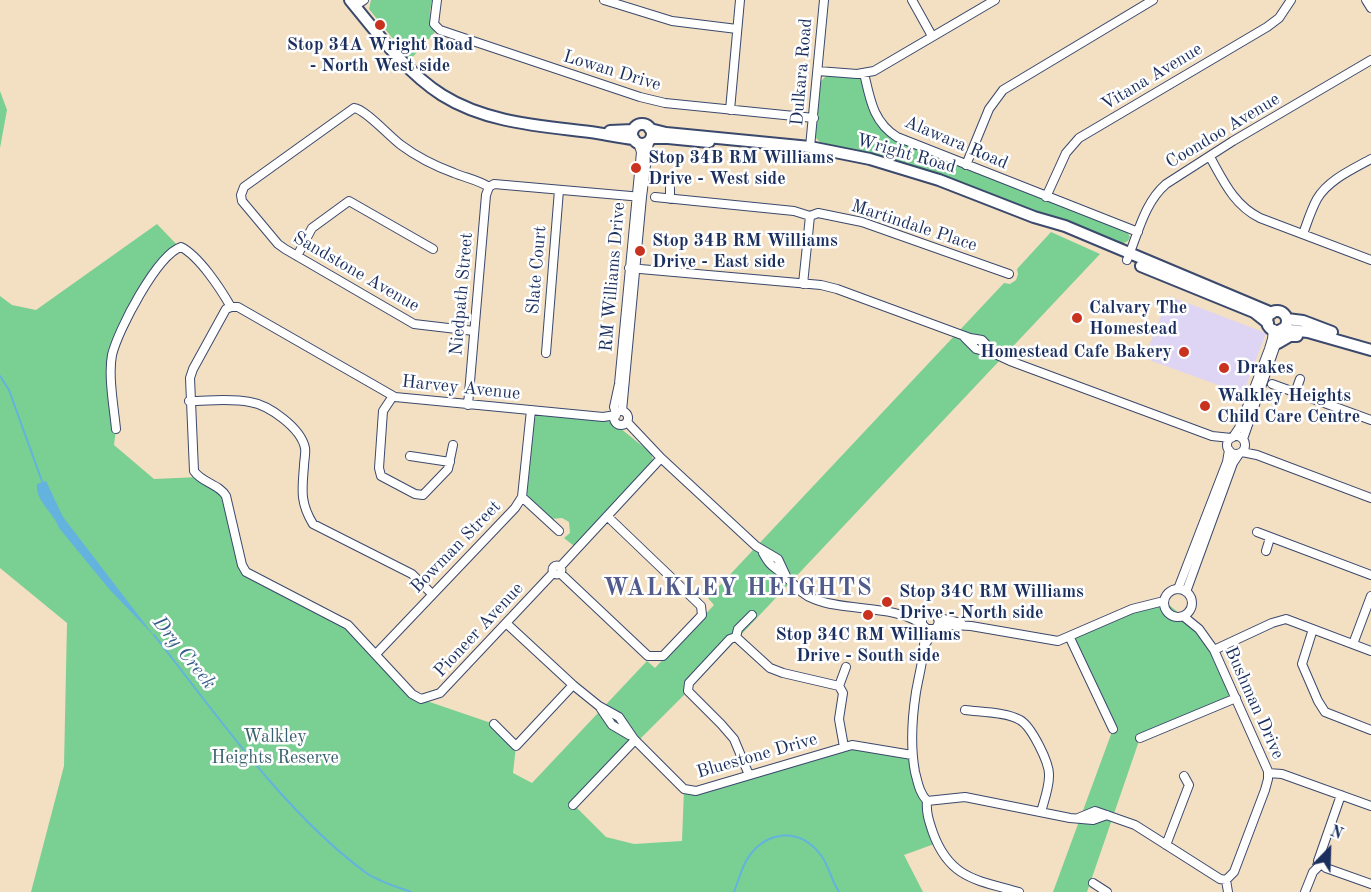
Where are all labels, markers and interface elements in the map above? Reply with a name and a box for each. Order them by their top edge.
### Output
street label: Dulkara Road [787,17,817,127]
marker: Stop 34A Wright Road - North West side [373,18,387,32]
place label: Stop 34A Wright Road - North West side [287,34,473,76]
street label: Vitana Avenue [1098,38,1206,116]
street label: Lowan Drive [561,46,663,96]
street label: Coondoo Avenue [1162,88,1284,174]
street label: Alawara Road [901,111,1011,175]
street label: Wright Road [854,130,958,178]
place label: Stop 34B RM Williams Drive - West side [648,147,834,190]
marker: Stop 34B RM Williams Drive - West side [629,161,643,175]
street label: Martindale Place [848,196,980,256]
street label: RM Williams Drive [596,201,630,353]
street label: Slate Court [522,225,552,315]
street label: Sandstone Avenue [289,227,423,317]
place label: Stop 34B RM Williams Drive - East side [652,230,838,272]
street label: Niedpath Street [446,232,478,356]
marker: Stop 34B RM Williams Drive - East side [633,244,647,258]
place label: Calvary The Homestead [1089,297,1187,340]
marker: Calvary The Homestead [1070,311,1084,325]
place label: Homestead Cafe Bakery [980,341,1172,363]
marker: Homestead Cafe Bakery [1177,345,1191,359]
place label: Drakes [1236,357,1293,379]
marker: Drakes [1217,361,1231,375]
street label: Harvey Avenue [401,371,521,405]
place label: Walkley Heights Child Care Centre [1217,385,1360,428]
marker: Walkley Heights Child Care Centre [1198,399,1212,413]
street label: Bowman Street [406,496,506,598]
district label: WALKLEY HEIGHTS [603,575,873,603]
street label: Pioneer Avenue [430,578,528,682]
place label: Stop 34C RM Williams Drive - North side [899,581,1084,624]
marker: Stop 34C RM Williams Drive - North side [880,595,894,609]
marker: Stop 34C RM Williams Drive - South side [861,608,875,622]
water label: Dry Creek [147,611,221,695]
place label: Stop 34C RM Williams Drive - South side [776,624,960,666]
street label: Bushman Drive [1220,643,1288,763]
park label: Walkley Heights Reserve [211,726,339,768]
street label: Bluestone Drive [694,728,820,784]
north arrow [1299,820,1359,880]
text: N [1327,824,1345,843]

